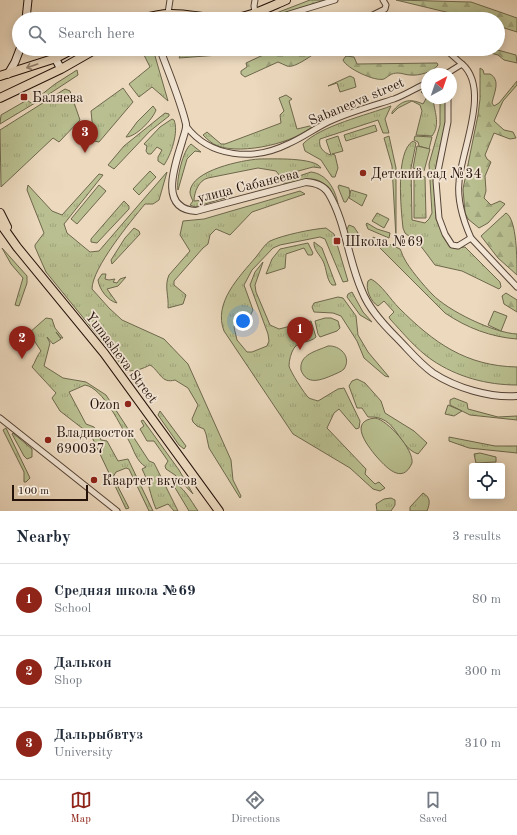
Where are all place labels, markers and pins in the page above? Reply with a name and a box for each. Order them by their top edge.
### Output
place label: Баляева [32,91,83,105]
marker: Баляева [19,92,29,102]
pin: 3 [72,120,98,153]
place label: Детский сад №34 [371,167,482,181]
marker: Детский сад №34 [358,168,368,178]
place label: Школа №69 [345,235,423,249]
marker: Школа №69 [332,236,342,246]
pin: 1 [287,317,313,350]
pin: 2 [9,326,35,359]
place label: Ozon [90,398,120,412]
marker: Ozon [123,399,133,409]
place label: Владивосток 690037 [56,426,134,456]
marker: Владивосток 690037 [43,435,53,445]
place label: Квартет вкусов [102,474,197,488]
marker: Квартет вкусов [89,475,99,485]

